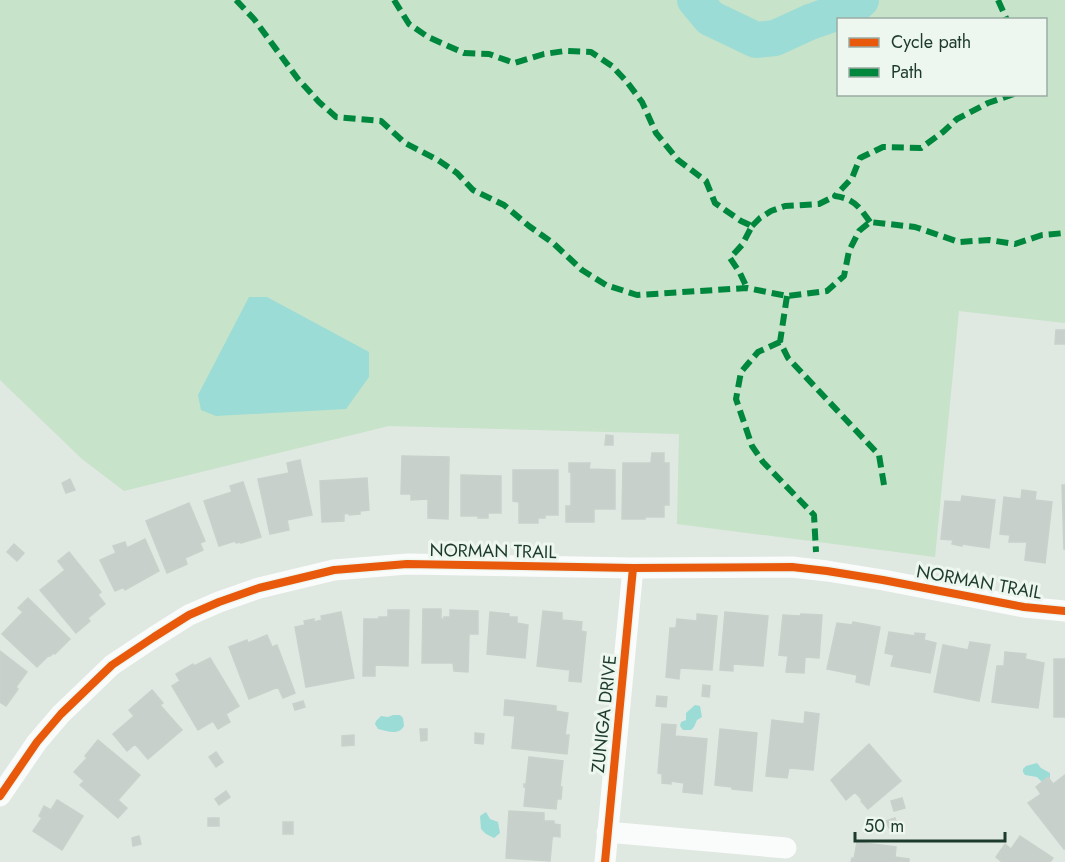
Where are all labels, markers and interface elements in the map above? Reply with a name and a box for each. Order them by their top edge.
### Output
legend [837,18,1047,96]
text: Cycle path [891,29,971,55]
text: Path [891,59,923,85]
street label: NORMAN TRAIL [429,537,557,565]
street label: NORMAN TRAIL [914,558,1044,606]
street label: ZUNIGA DRIVE [585,654,623,774]
scale bar [855,805,1005,843]
text: 50 m [864,813,904,839]

